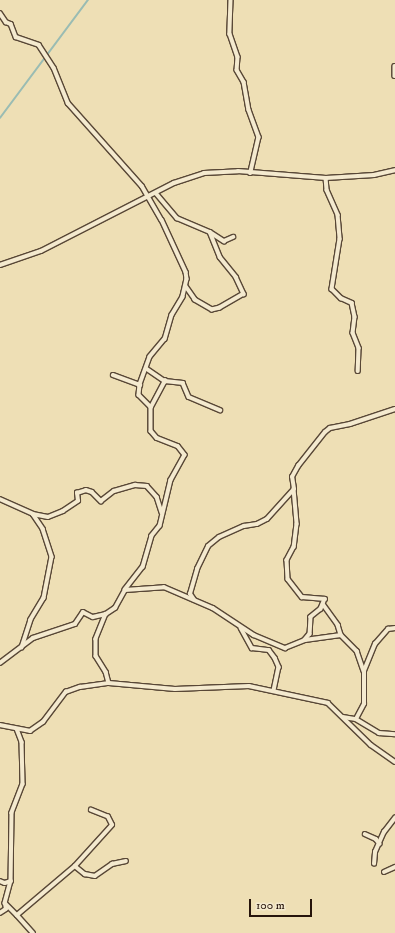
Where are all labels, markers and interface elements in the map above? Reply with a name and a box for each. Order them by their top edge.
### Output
scale bar [251,891,314,917]
text: 100 m [256,898,285,913]

